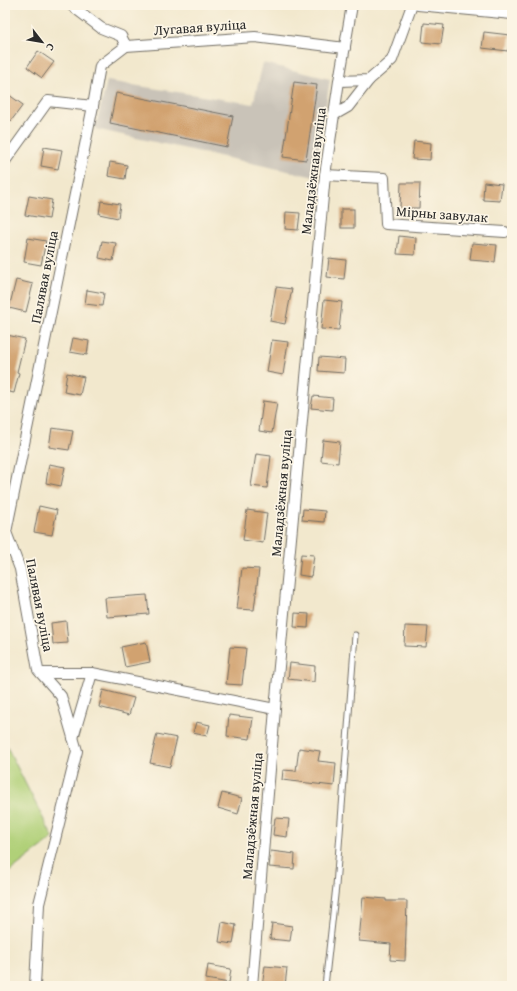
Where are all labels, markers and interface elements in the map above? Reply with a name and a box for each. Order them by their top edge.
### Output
street label: Лугавая вуліца [153,14,247,40]
north arrow [22,22,62,62]
text: С [42,40,59,54]
street label: Маладзёжная вуліца [295,106,331,236]
street label: Мірны завулак [395,201,489,227]
street label: Палявая вуліца [25,228,63,325]
street label: Маладзёжная вуліца [265,428,297,557]
street label: Палявая вуліца [21,557,59,654]
street label: Маладзёжная вуліца [236,751,268,880]

